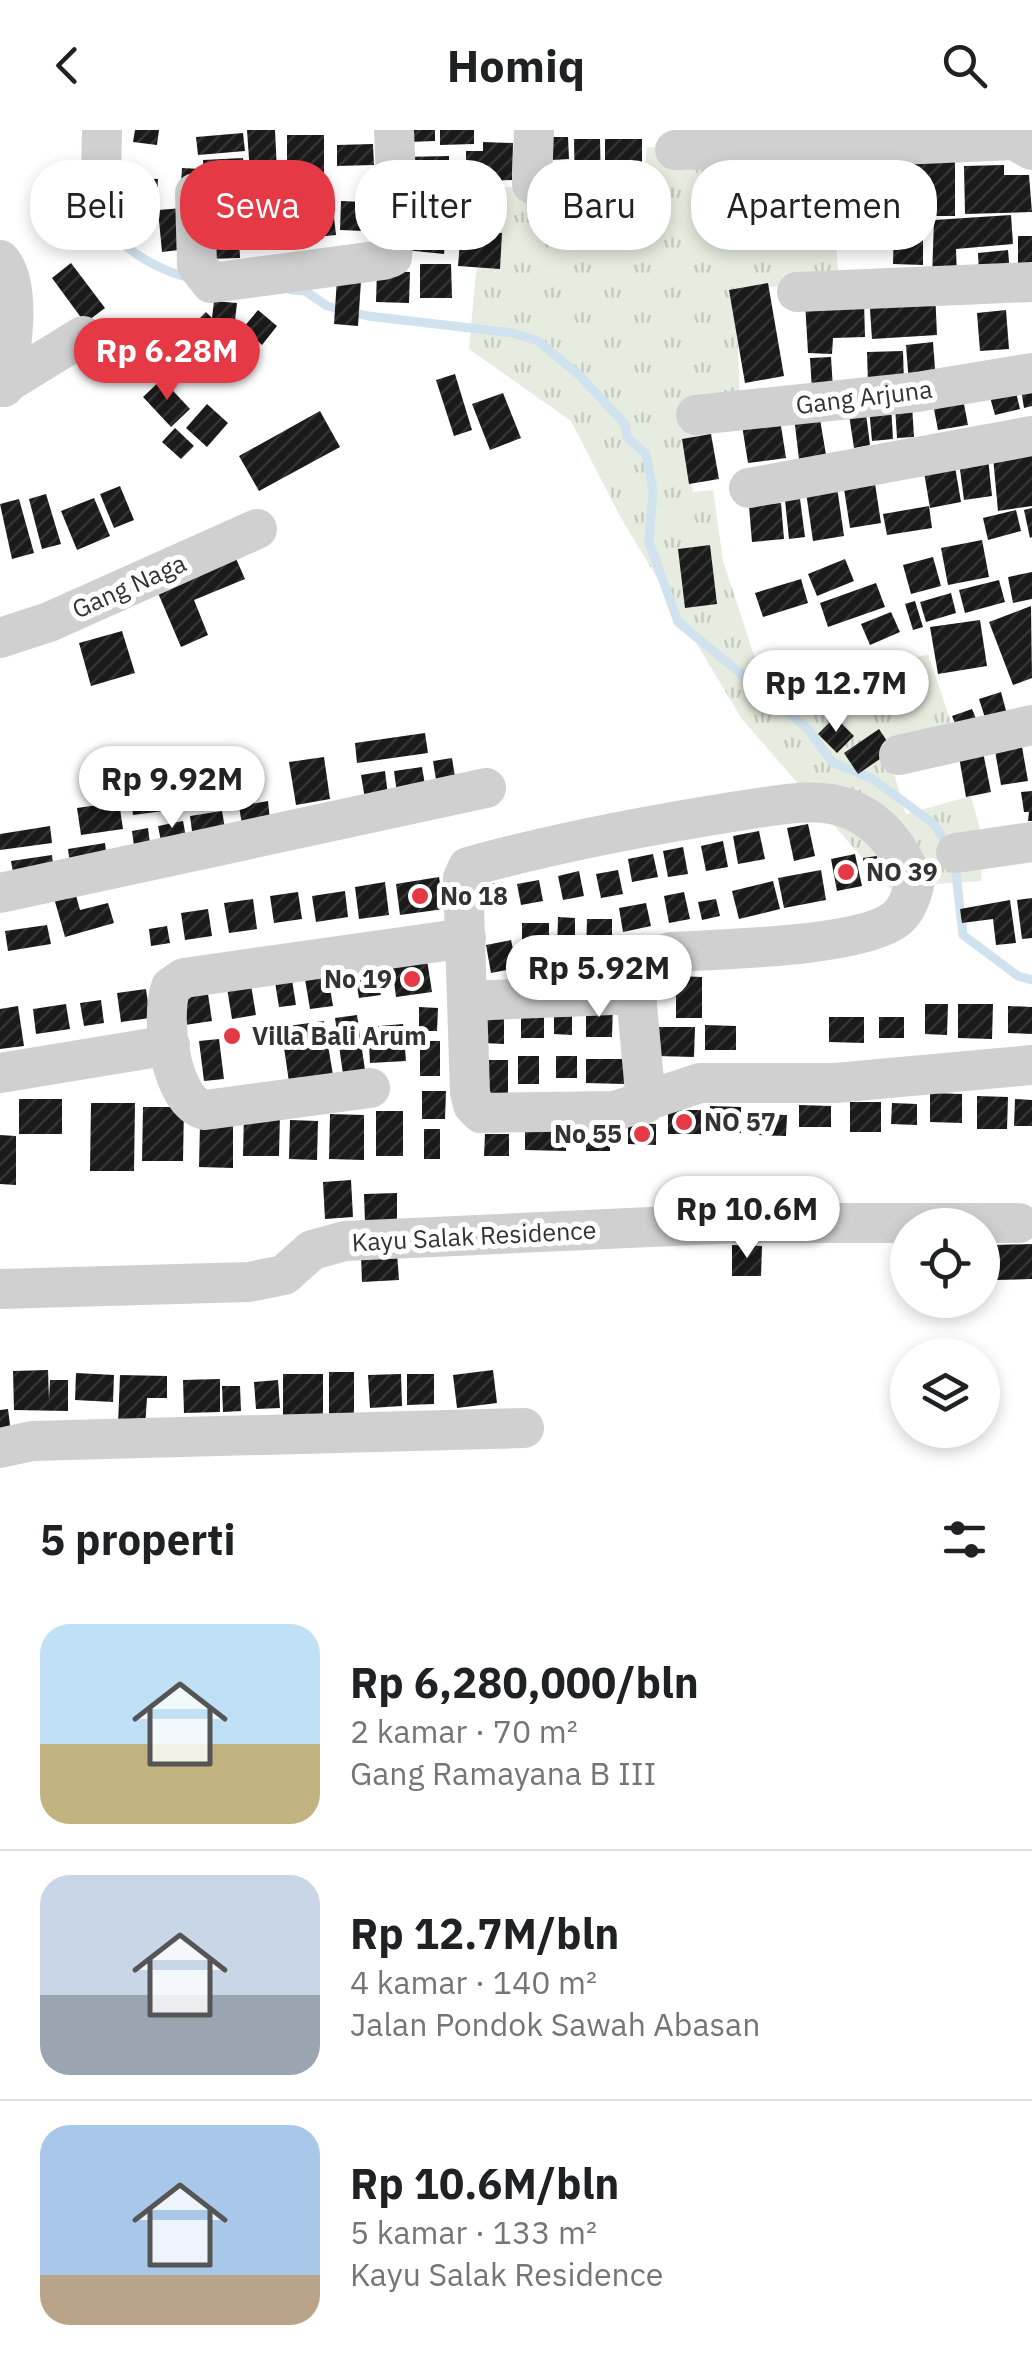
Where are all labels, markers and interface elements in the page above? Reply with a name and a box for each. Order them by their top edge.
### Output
text: Homiq [447,36,585,94]
icon: back [40,38,95,93]
icon: search [937,38,992,93]
chip: Beli [30,160,160,250]
chip: Sewa [180,160,335,250]
chip: Filter [355,160,507,250]
chip: Baru [527,160,671,250]
chip: Apartemen [691,160,937,250]
pin: Rp 6.28M [64,318,270,403]
text: Rp 6.28M [96,329,238,371]
street label: Gang Arjuna [794,372,934,421]
street label: Gang Naga [67,546,191,625]
pin: Rp 12.7M [733,650,939,735]
text: Rp 12.7M [765,661,907,703]
pin: Rp 9.92M [69,746,275,831]
text: Rp 9.92M [101,757,243,799]
place label: NO 39 [866,855,938,888]
marker: NO 39 [835,861,857,883]
place label: No 18 [440,879,508,912]
marker: No 18 [409,885,431,907]
pin: Rp 5.92M [496,935,702,1020]
text: Rp 5.92M [528,946,670,988]
place label: No 19 [324,962,392,995]
marker: No 19 [401,968,423,990]
place label: Villa Bali Arum [252,1019,426,1052]
marker: Villa Bali Arum [221,1025,243,1047]
place label: NO 57 [704,1105,776,1138]
marker: NO 57 [673,1111,695,1133]
place label: No 55 [554,1117,622,1150]
marker: No 55 [631,1123,653,1145]
pin: Rp 10.6M [644,1176,850,1261]
text: Rp 10.6M [676,1187,818,1229]
map controls [890,1208,1000,1448]
button: locate [890,1208,1000,1318]
street label: Kayu Salak Residence [351,1213,597,1258]
button: layers [890,1338,1000,1448]
text: 5 properti [40,1512,235,1567]
icon: filters [937,1512,992,1567]
text: Rp 6,280,000/bln [350,1655,699,1710]
icon: home [120,1664,240,1784]
text: 2 kamar · 70 m² [350,1710,578,1752]
text: Gang Ramayana B III [350,1752,656,1794]
text: Rp 12.7M/bln [350,1906,619,1961]
icon: home [120,1915,240,2035]
text: 4 kamar · 140 m² [350,1961,597,2003]
text: Jalan Pondok Sawah Abasan [350,2003,760,2045]
text: Rp 10.6M/bln [350,2156,619,2211]
icon: home [120,2165,240,2285]
text: 5 kamar · 133 m² [350,2211,597,2253]
text: Kayu Salak Residence [350,2253,663,2295]

